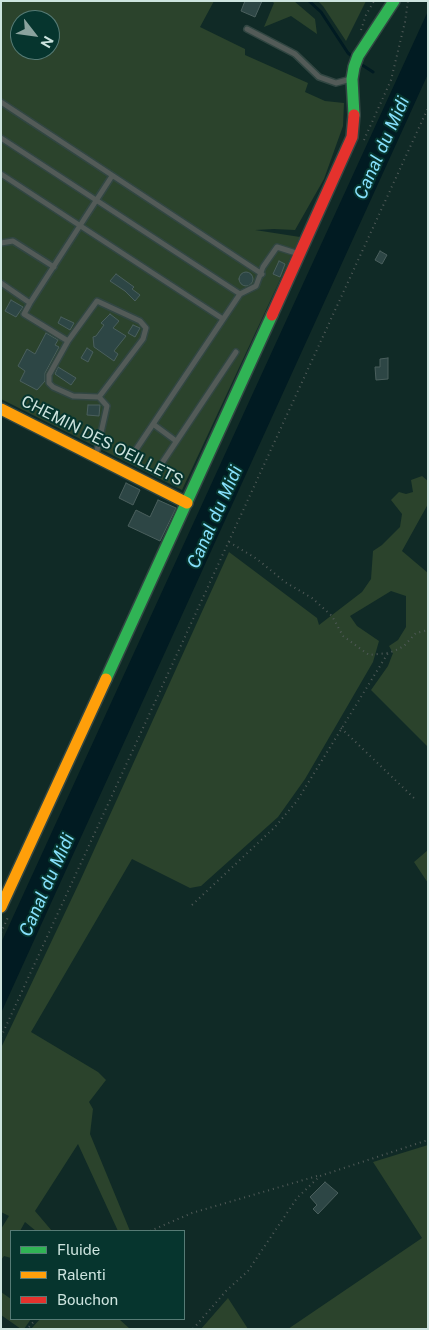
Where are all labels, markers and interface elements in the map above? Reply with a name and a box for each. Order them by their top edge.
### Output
north arrow [10,10,60,60]
text: N [37,33,57,51]
water label: Canal du Midi [350,93,414,203]
street label: CHEMIN DES OEILLETS [18,392,186,490]
water label: Canal du Midi [183,462,247,572]
water label: Canal du Midi [15,830,79,940]
legend [10,1230,185,1320]
text: Fluide [57,1241,100,1258]
text: Ralenti [57,1266,106,1283]
text: Bouchon [57,1291,118,1308]

